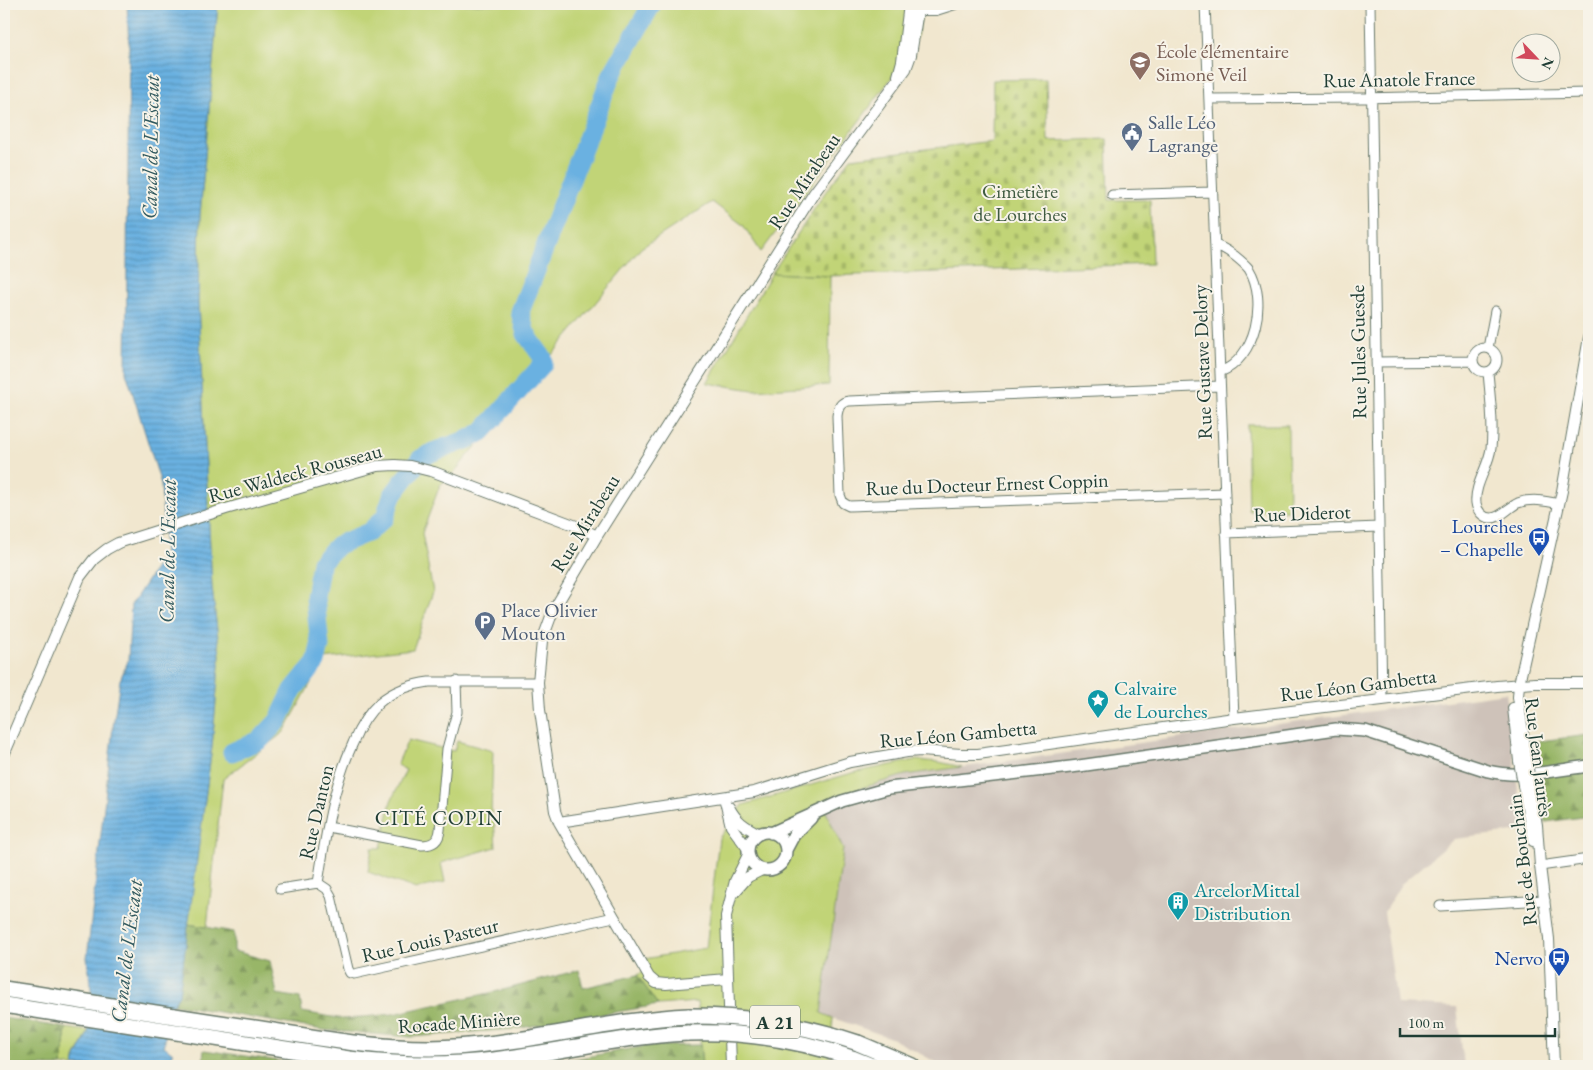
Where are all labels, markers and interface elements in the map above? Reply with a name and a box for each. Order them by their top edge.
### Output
north arrow [1510,32,1560,82]
place label: École élémentaire Simone Veil [1156,38,1289,87]
school or university icon: École élémentaire Simone Veil [1128,50,1152,81]
text: N [1537,55,1558,73]
street label: Rue Anatole France [1323,65,1476,93]
water label: Canal de L'Escaut [135,74,165,219]
place label: Salle Léo Lagrange [1148,109,1218,158]
public building icon: Salle Léo Lagrange [1120,121,1144,152]
street label: Rue Mirabeau [762,127,846,234]
park label: Cimetière de Lourches [973,178,1067,227]
street label: Rue Gustave Delory [1186,284,1218,440]
street label: Rue Jules Guesde [1344,284,1372,419]
street label: Rue Waldeck Rousseau [205,437,385,509]
street label: Rue du Docteur Ernest Coppin [865,467,1109,501]
street label: Rue Mirabeau [545,469,626,577]
water label: Canal de L'Escaut [152,478,182,623]
street label: Rue Diderot [1253,498,1352,528]
place label: Lourches – Chapelle [1440,513,1523,562]
bus stop icon: Lourches – Chapelle [1527,526,1551,557]
place label: Place Olivier Mouton [501,597,598,646]
parking icon: Place Olivier Mouton [473,610,497,641]
street label: Rue Léon Gambetta [1278,663,1438,707]
place label: Calvaire de Lourches [1114,675,1207,724]
place icon: Calvaire de Lourches [1086,688,1110,719]
street label: Rue Jean Jaurès [1519,696,1559,818]
street label: Rue Léon Gambetta [879,714,1037,754]
street label: Rue Danton [292,761,340,862]
street label: Rue de Bouchain [1501,792,1543,927]
district label: CITÉ COPIN [375,804,503,831]
water label: Canal de L'Escaut [104,877,148,1024]
place label: ArcelorMittal Distribution [1193,877,1300,926]
building icon: ArcelorMittal Distribution [1166,890,1190,921]
street label: Rue Louis Pasteur [359,912,501,968]
place label: Nervo [1495,945,1543,971]
bus stop icon: Nervo [1547,946,1571,977]
street label: Rocade Minière [397,1005,521,1039]
scale bar [1400,1005,1556,1037]
road number: A 21 [750,1006,800,1038]
text: 100 m [1408,1013,1445,1032]

